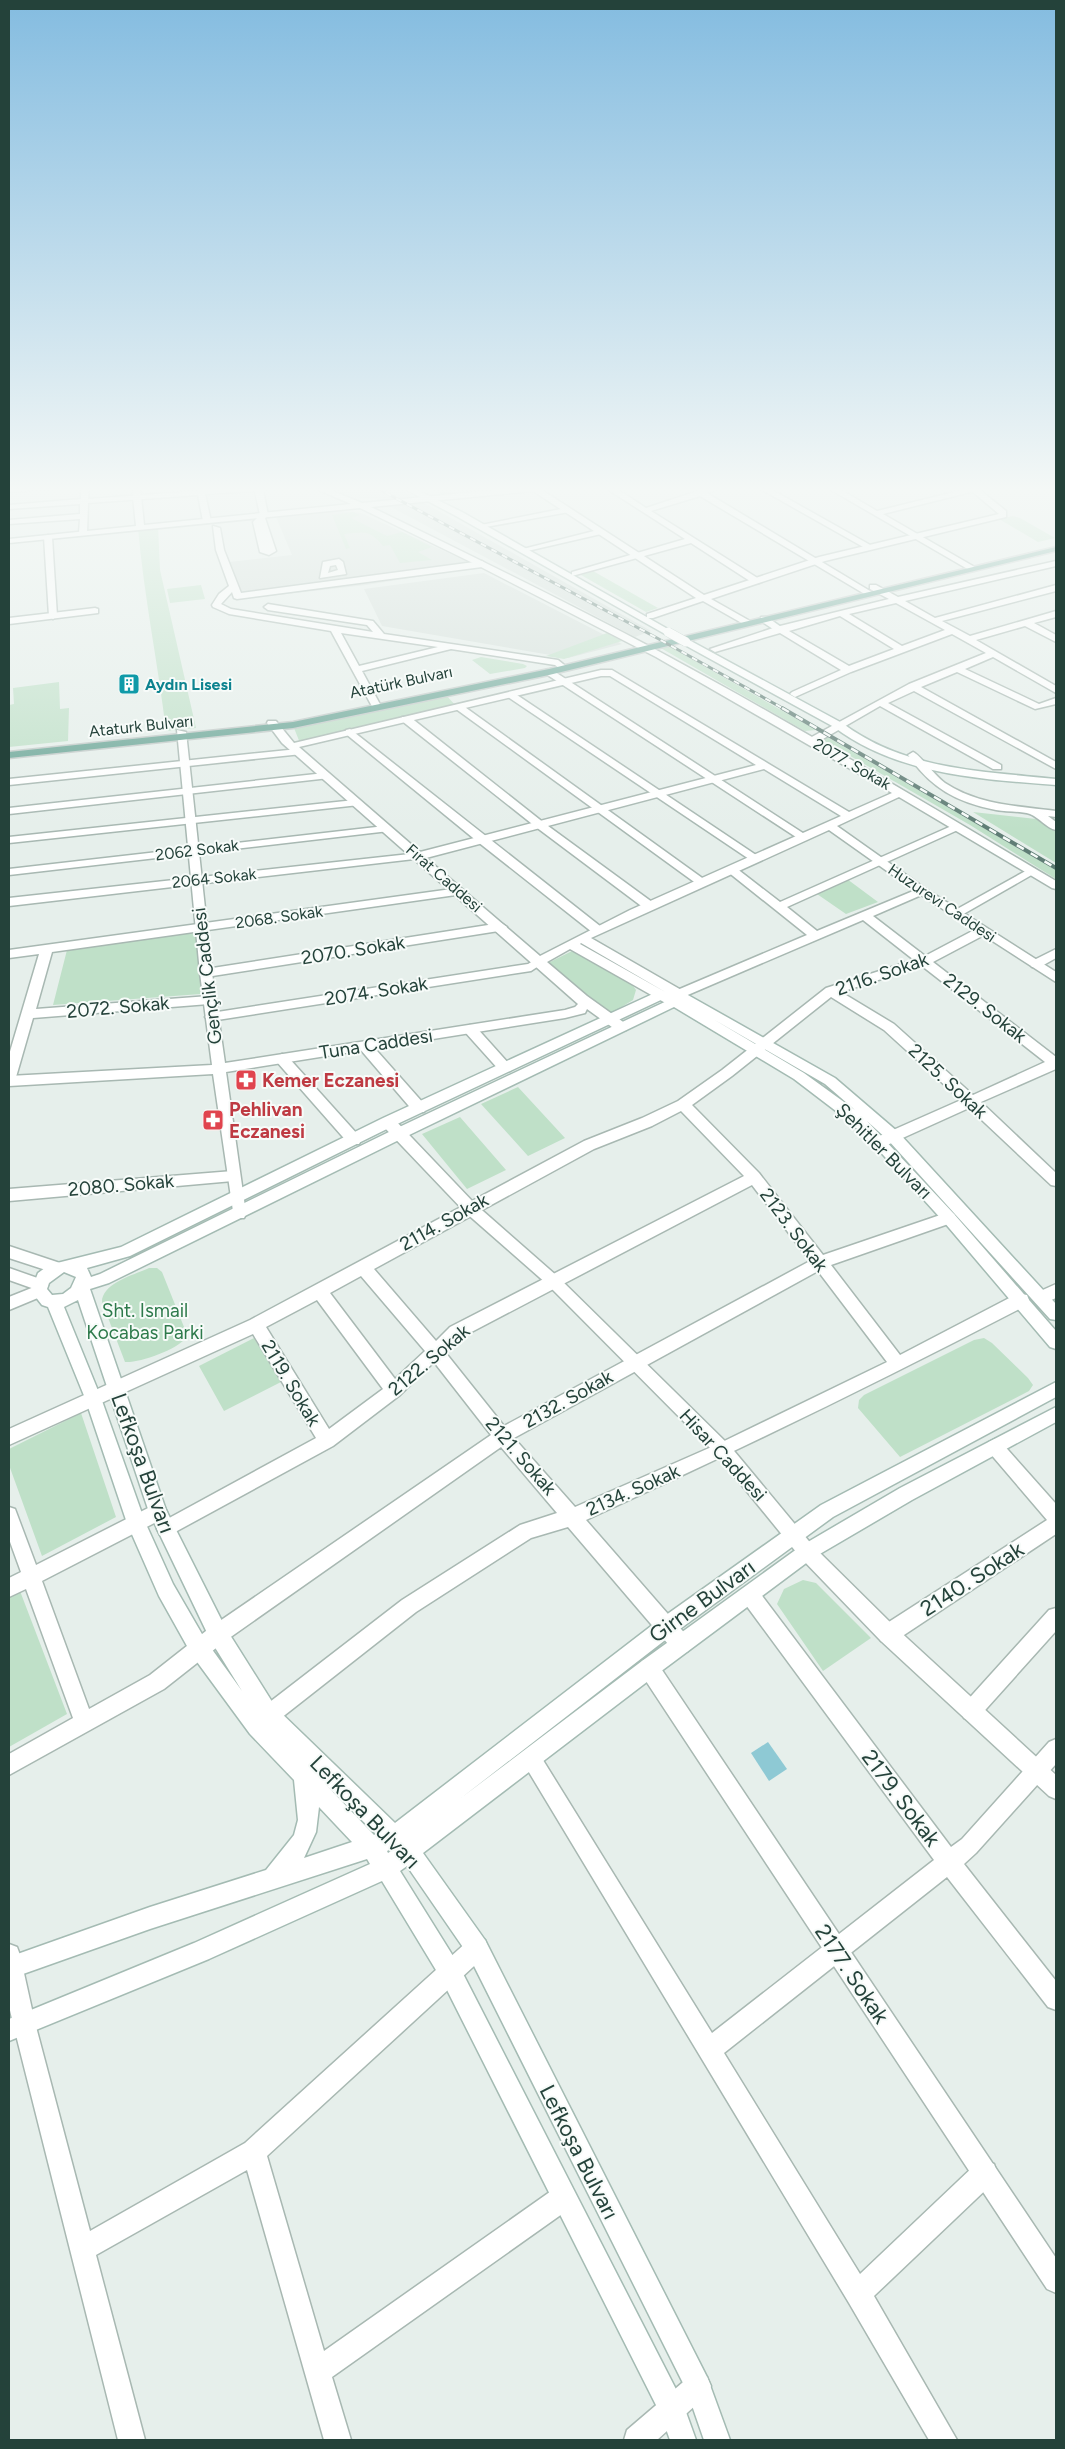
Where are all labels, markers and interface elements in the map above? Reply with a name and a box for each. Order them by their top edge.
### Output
street label: Atatürk Bulvarı [348,662,454,702]
building icon: Aydın Lisesi [117,672,141,696]
place label: Aydın Lisesi [145,675,232,694]
street label: Ataturk Bulvarı [88,711,194,741]
street label: 2077. Sokak [810,734,894,794]
street label: 2062 Sokak [154,835,240,865]
street label: Fırat Caddesi [402,840,486,916]
street label: Huzurevi Caddesi [884,860,1000,946]
street label: 2064 Sokak [171,864,257,892]
street label: 2068. Sokak [234,901,324,933]
street label: Gençlik Caddesi [187,906,227,1046]
street label: 2070. Sokak [300,930,407,970]
street label: 2116. Sokak [833,947,932,1001]
street label: 2129. Sokak [939,968,1032,1048]
street label: 2074. Sokak [323,971,430,1010]
street label: 2072. Sokak [66,991,171,1023]
street label: Tuna Caddesi [318,1024,434,1064]
street label: 2125. Sokak [904,1039,993,1124]
pharmacy icon: Kemer Eczanesi [234,1068,258,1092]
place label: Kemer Eczanesi [262,1069,399,1092]
place label: Pehlivan Eczanesi [229,1098,305,1143]
street label: Şehitler Bulvarı [831,1098,937,1204]
pharmacy icon: Pehlivan Eczanesi [201,1108,225,1132]
street label: 2080. Sokak [67,1169,176,1201]
street label: 2123. Sokak [755,1184,833,1277]
street label: 2114. Sokak [396,1188,493,1256]
park label: Sht. Ismail Kocabas Parki [86,1299,204,1344]
street label: 2122. Sokak [384,1319,475,1401]
street label: 2119. Sokak [256,1336,326,1431]
street label: 2132. Sokak [519,1365,617,1433]
street label: Lefkoşa Bulvarı [105,1389,181,1537]
street label: Hisar Caddesi [674,1404,772,1506]
street label: 2121. Sokak [481,1412,562,1500]
street label: 2134. Sokak [583,1459,684,1521]
street label: 2140. Sokak [915,1535,1029,1622]
street label: Girne Bulvarı [644,1553,760,1649]
street label: 2179. Sokak [856,1744,946,1852]
street label: Lefkoşa Bulvarı [304,1750,426,1874]
street label: 2177. Sokak [809,1919,895,2029]
street label: Lefkoşa Bulvarı [534,2080,624,2224]

